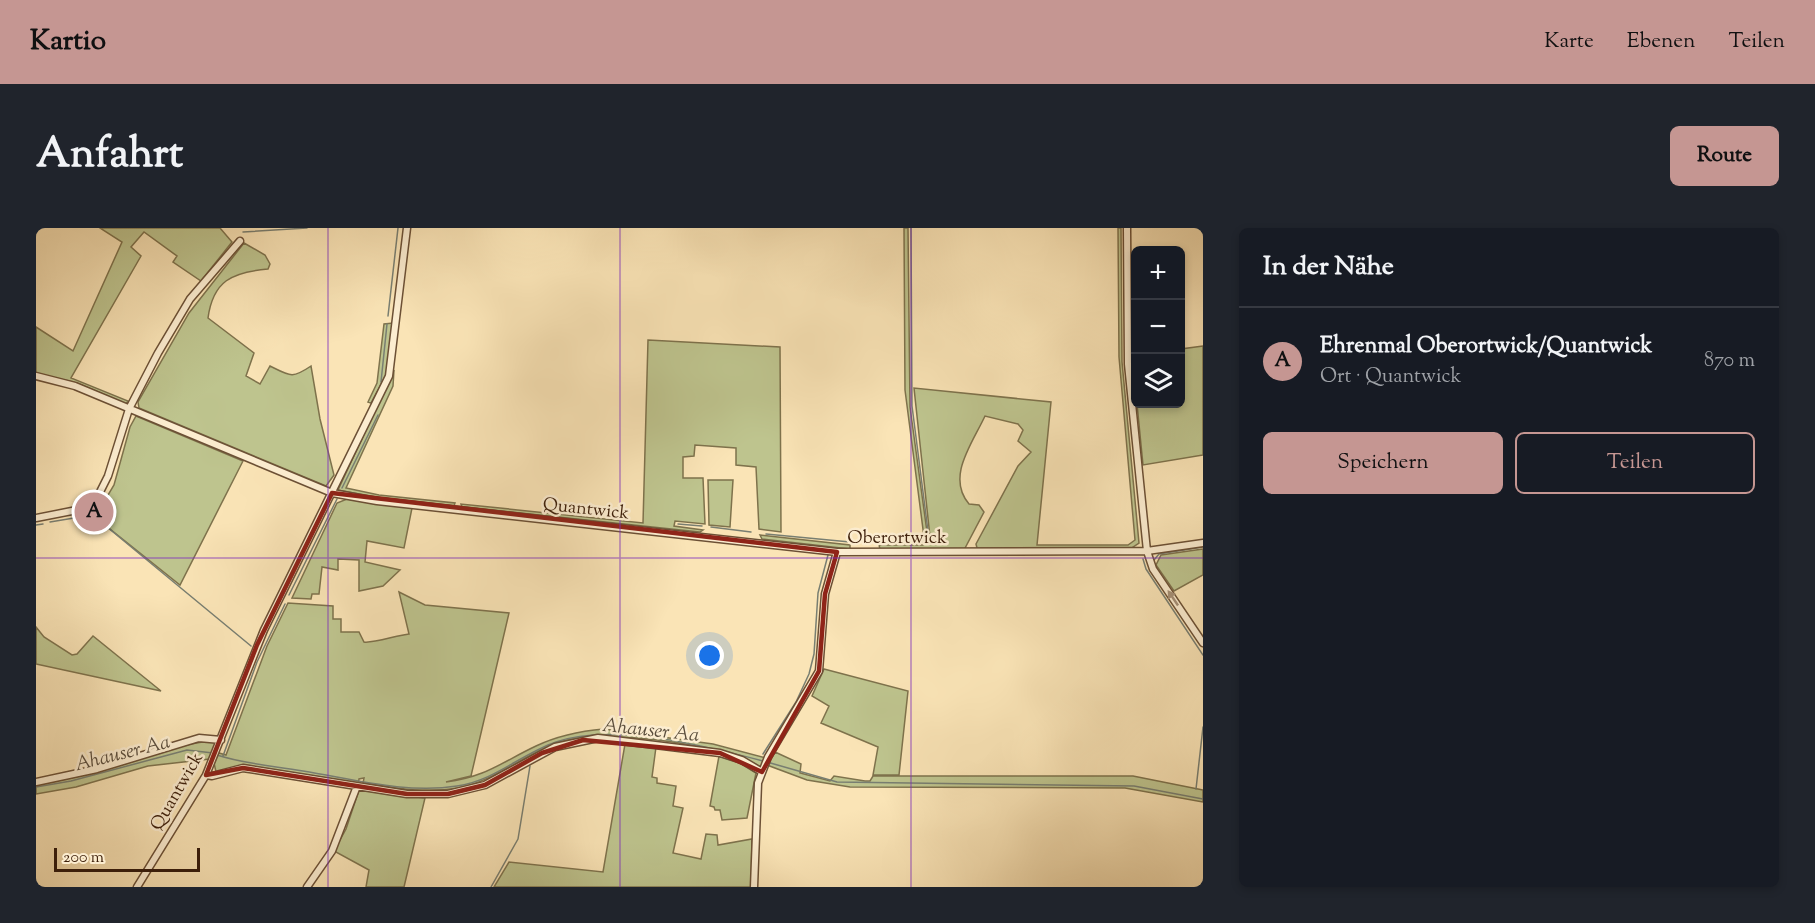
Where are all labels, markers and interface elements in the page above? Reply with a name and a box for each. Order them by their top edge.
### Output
text: Kartio [30,22,106,62]
text: Karte [1544,27,1594,57]
text: Ebenen [1627,27,1695,57]
text: Teilen [1728,27,1785,57]
text: Anfahrt [36,126,183,186]
button: Route [1670,126,1779,186]
map controls [1131,246,1185,408]
button: + [1131,246,1185,300]
text: In der Nähe [1263,249,1394,286]
button: − [1131,300,1185,354]
text: Ehrenmal Oberortwick/Quantwick [1320,331,1652,363]
text: A [1274,347,1291,376]
text: 870 m [1704,347,1755,376]
button: layers [1131,354,1185,408]
text: Ort · Quantwick [1320,363,1461,392]
button: Speichern [1263,432,1503,494]
button: Teilen [1515,432,1755,494]
pin: A [74,490,114,534]
street label: Quantwick [541,493,630,527]
street label: Oberortwick [847,526,947,552]
one-way arrow [1167,591,1179,607]
your location [695,641,724,670]
water label: Ahauser Aa [601,712,701,751]
water label: Ahauser Aa [72,729,173,780]
street label: Quantwick [145,748,211,836]
scale bar [54,845,200,872]
text: 200 m [63,847,104,870]

